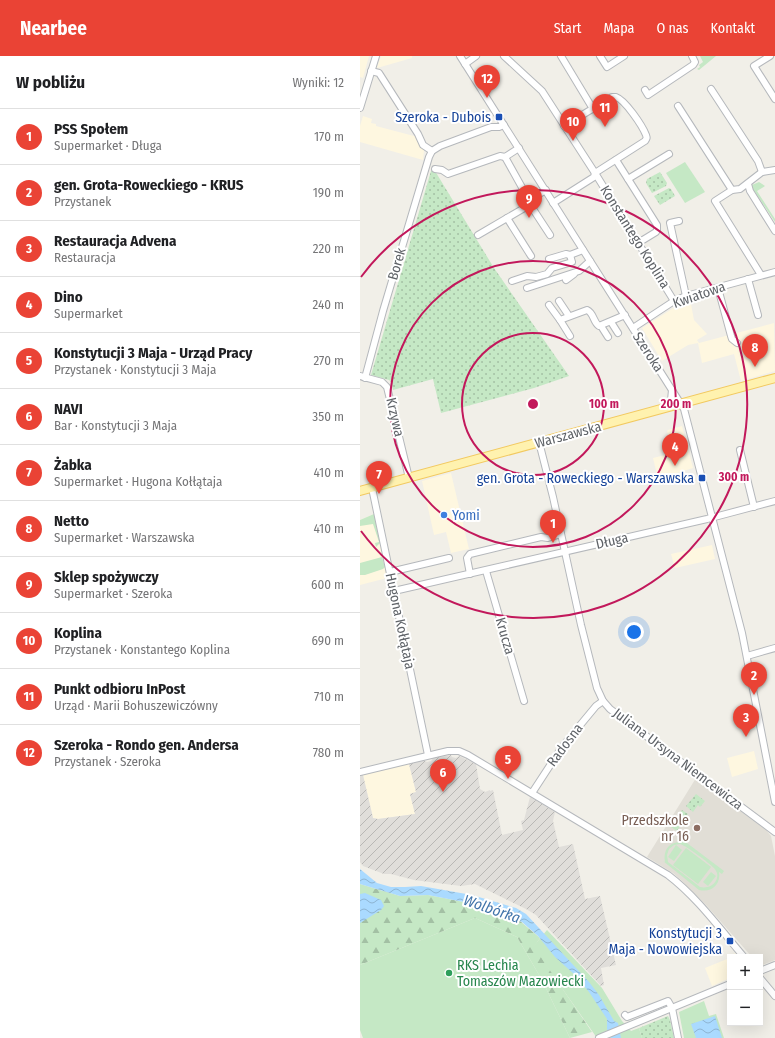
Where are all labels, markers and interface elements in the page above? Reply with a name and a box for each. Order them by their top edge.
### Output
text: Nearbee [20,17,87,40]
text: Start [554,20,581,37]
text: Mapa [603,20,634,37]
text: O nas [656,20,689,37]
text: Kontakt [711,20,755,37]
pin: 12 [474,65,500,98]
text: W pobliżu [16,72,85,93]
text: Wyniki: 12 [292,75,344,90]
pin: 11 [592,94,618,127]
pin: 10 [560,108,586,141]
place label: Szeroka - Dubois [395,109,491,126]
marker: Szeroka - Dubois [494,112,504,122]
text: PSS Społem [54,120,128,138]
text: 1 [26,129,32,144]
text: 170 m [314,129,344,144]
text: Supermarket · Długa [54,138,162,153]
text: gen. Grota-Roweckiego - KRUS [54,176,243,194]
street label: Konstantego Koplina [596,182,674,292]
text: 2 [26,185,32,200]
text: 190 m [313,185,344,200]
pin: 9 [516,185,542,218]
text: Przystanek [54,194,111,209]
text: Restauracja Advena [54,232,176,250]
text: 3 [26,241,32,256]
text: 220 m [313,241,344,256]
street label: Borek [384,245,410,282]
text: Restauracja [54,250,116,265]
street label: Kwiatowa [670,278,728,312]
text: Dino [54,288,83,306]
text: 4 [26,297,32,312]
text: 240 m [312,297,344,312]
text: Supermarket [54,306,123,321]
street label: Szeroka [629,329,667,375]
pin: 8 [742,334,768,367]
text: Konstytucji 3 Maja - Urząd Pracy [54,344,252,362]
text: 5 [26,353,32,368]
text: 270 m [313,353,344,368]
text: Przystanek · Konstytucji 3 Maja [54,362,216,377]
street label: Krzywa [382,396,408,438]
centre of rings [526,397,540,411]
text: 100 m [589,397,619,411]
text: 200 m [660,397,691,411]
text: NAVI [54,400,83,418]
text: 6 [26,409,32,424]
text: 350 m [312,409,344,424]
text: Bar · Konstytucji 3 Maja [54,418,177,433]
street label: Warszawska [533,418,603,452]
pin: 4 [662,433,688,466]
text: Żabka [54,456,92,474]
pin: 7 [366,461,392,494]
text: 7 [26,465,32,480]
text: 410 m [314,465,344,480]
place label: gen. Grota - Roweckiego - Warszawska [477,470,694,487]
text: 300 m [718,470,749,484]
marker: gen. Grota - Roweckiego - Warszawska [697,473,707,483]
text: Supermarket · Hugona Kołłątaja [54,474,222,489]
place label: Yomi [452,507,480,524]
marker: Yomi [439,510,449,520]
pin: 1 [540,510,566,543]
text: Netto [54,512,89,530]
text: 8 [26,521,32,536]
text: 410 m [314,521,344,536]
street label: Długa [594,529,630,553]
text: Supermarket · Warszawska [54,530,195,545]
text: Sklep spożywczy [54,568,159,586]
street label: Hugona Kołłątaja [382,571,419,671]
text: 9 [26,577,32,592]
text: 600 m [311,577,344,592]
text: Supermarket · Szeroka [54,586,173,601]
street label: Krucza [492,615,518,657]
your location [624,622,644,642]
text: Koplina [54,624,102,642]
text: 10 [23,633,35,648]
text: 690 m [312,633,344,648]
text: Przystanek · Konstantego Koplina [54,642,230,657]
pin: 2 [741,662,767,695]
text: Punkt odbioru InPost [54,680,186,698]
text: 11 [24,689,34,704]
text: 710 m [314,689,344,704]
text: Urząd · Marii Bohuszewiczówny [54,698,218,713]
pin: 3 [733,704,759,737]
street label: Juliana Ursyna Niemcewicza [610,705,747,814]
street label: Radosna [543,720,587,770]
text: Szeroka - Rondo gen. Andersa [54,736,239,754]
text: 12 [23,745,35,760]
text: 780 m [313,745,344,760]
pin: 5 [495,746,521,779]
text: Przystanek · Szeroka [54,754,161,769]
pin: 6 [430,759,456,792]
place label: Przedszkole nr 16 [622,812,689,845]
marker: Przedszkole nr 16 [692,823,702,833]
water label: Wolbórka [461,891,523,927]
place label: Konstytucji 3 Maja - Nowowiejska [609,925,722,958]
marker: Konstytucji 3 Maja - Nowowiejska [725,936,735,946]
map controls [727,954,763,1026]
button: + [727,954,763,990]
place label: RKS Lechia Tomaszów Mazowiecki [457,957,584,990]
marker: RKS Lechia Tomaszów Mazowiecki [444,968,454,978]
button: − [727,990,763,1026]

